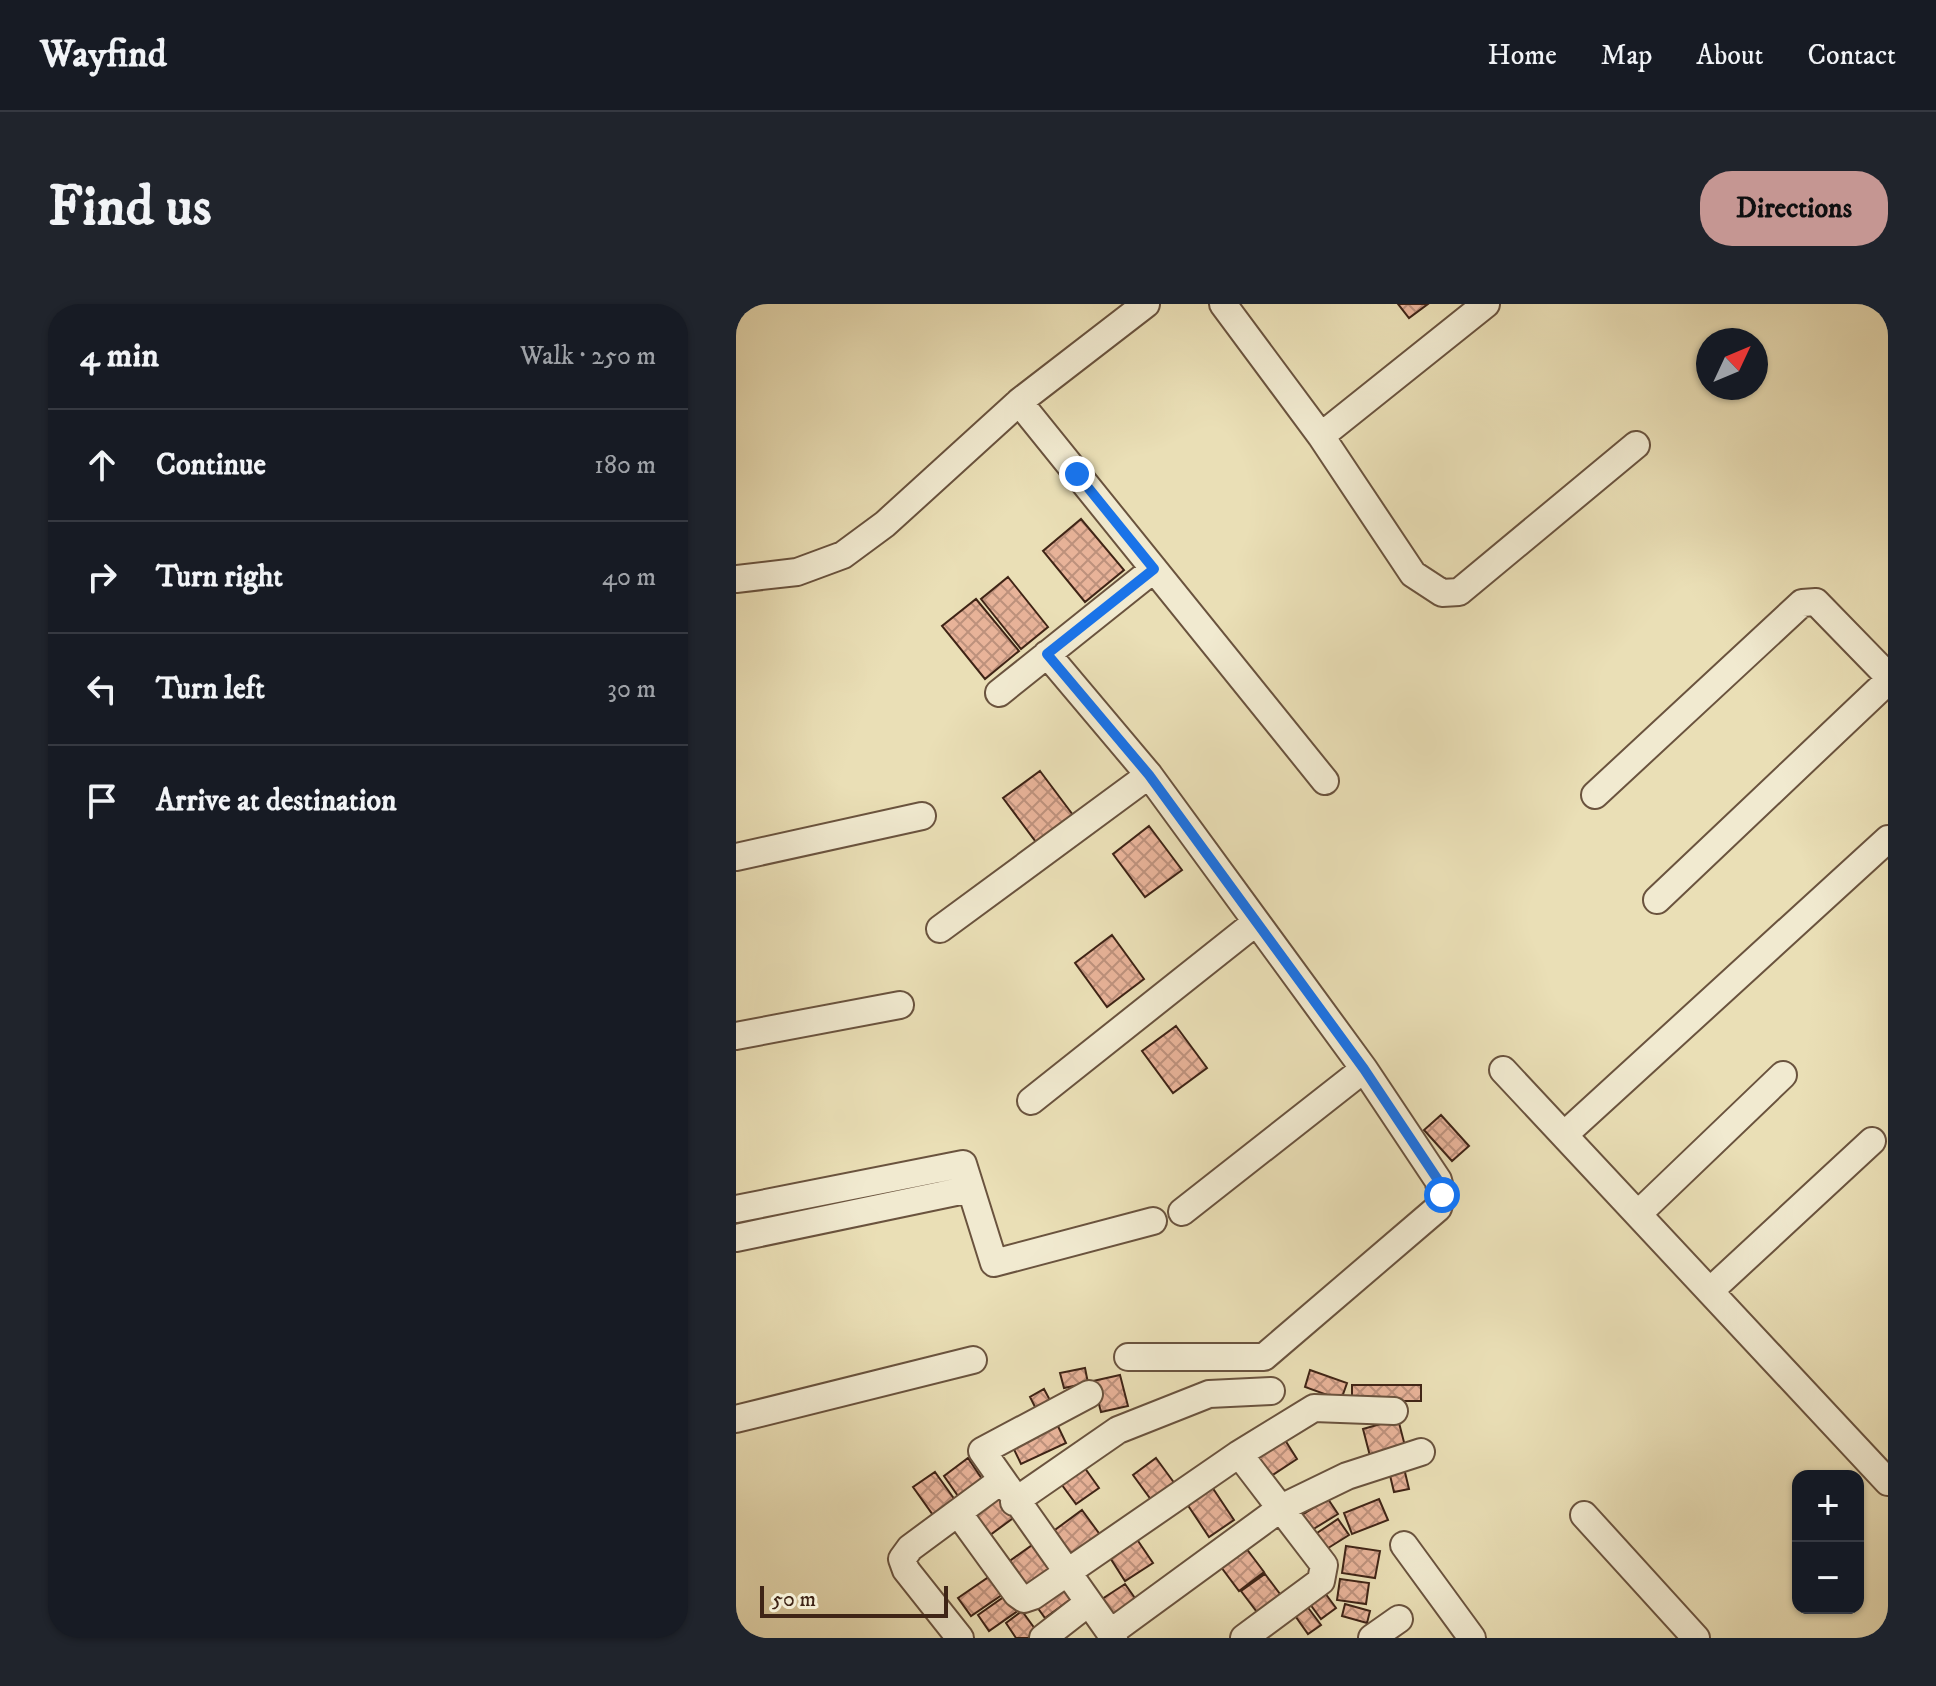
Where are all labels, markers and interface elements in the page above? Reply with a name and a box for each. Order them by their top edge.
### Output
text: Wayfind [40,31,167,79]
text: Home [1488,38,1557,73]
text: Map [1601,38,1652,73]
text: About [1696,38,1763,73]
text: Contact [1807,38,1896,73]
button: Directions [1700,171,1888,246]
text: Find us [48,173,212,243]
north arrow [1696,328,1768,400]
text: 4 min [80,335,159,377]
text: Walk · 250 m [520,340,656,373]
icon: ahead [80,443,124,487]
text: Continue [156,447,266,484]
text: 180 m [594,449,656,482]
route end [1059,456,1095,492]
icon: right [80,555,124,599]
text: Turn right [156,559,283,596]
text: 40 m [602,561,656,594]
icon: left [80,667,124,711]
text: Turn left [156,671,265,708]
text: 30 m [607,673,656,706]
icon: arrive [80,779,124,823]
text: Arrive at destination [156,783,397,820]
route start [1424,1177,1460,1213]
map controls [1792,1470,1864,1614]
button: + [1792,1470,1864,1542]
button: − [1792,1542,1864,1614]
scale bar [760,1582,948,1618]
text: 50 m [772,1586,816,1613]

